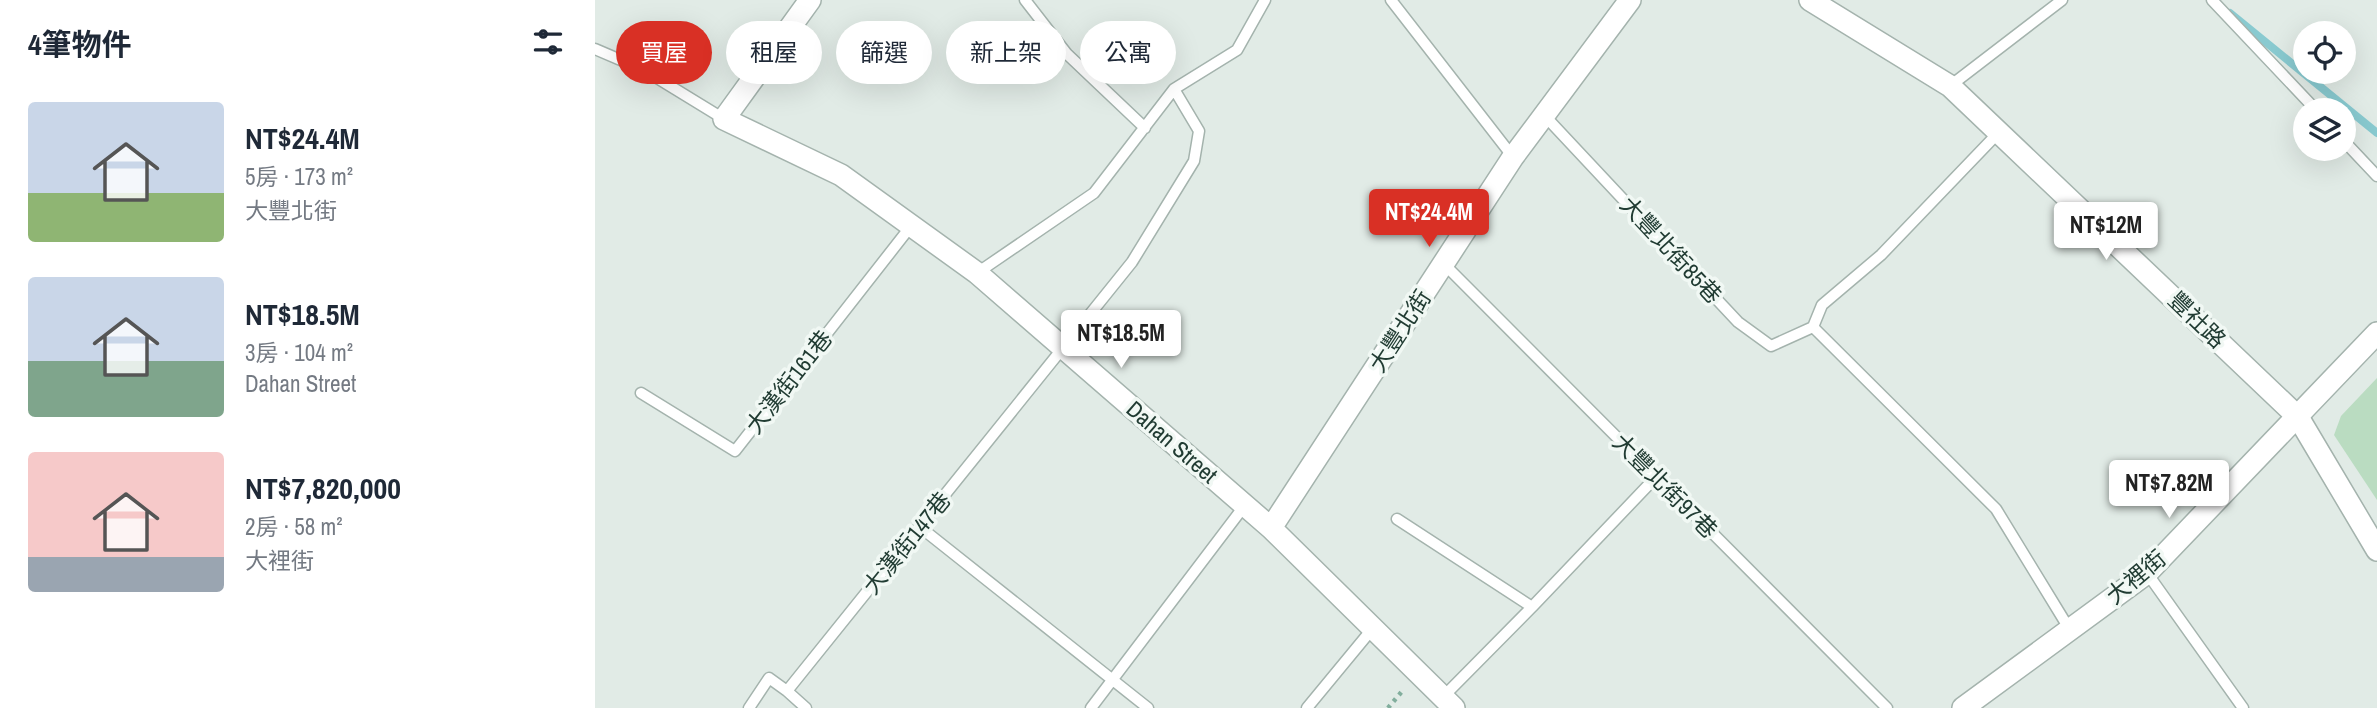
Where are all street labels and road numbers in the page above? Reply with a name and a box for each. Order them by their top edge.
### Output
street label: 大豐北街85巷 [1614,189,1729,310]
street label: 大豐北街 [1362,284,1438,378]
street label: 豐社路 [2162,285,2233,355]
street label: 大漢街161巷 [738,324,839,440]
street label: Dahan Street [1120,393,1224,490]
street label: 大豐北街97巷 [1606,427,1724,545]
street label: 大漢街147巷 [856,485,958,600]
street label: 大裡街 [2099,543,2172,611]

